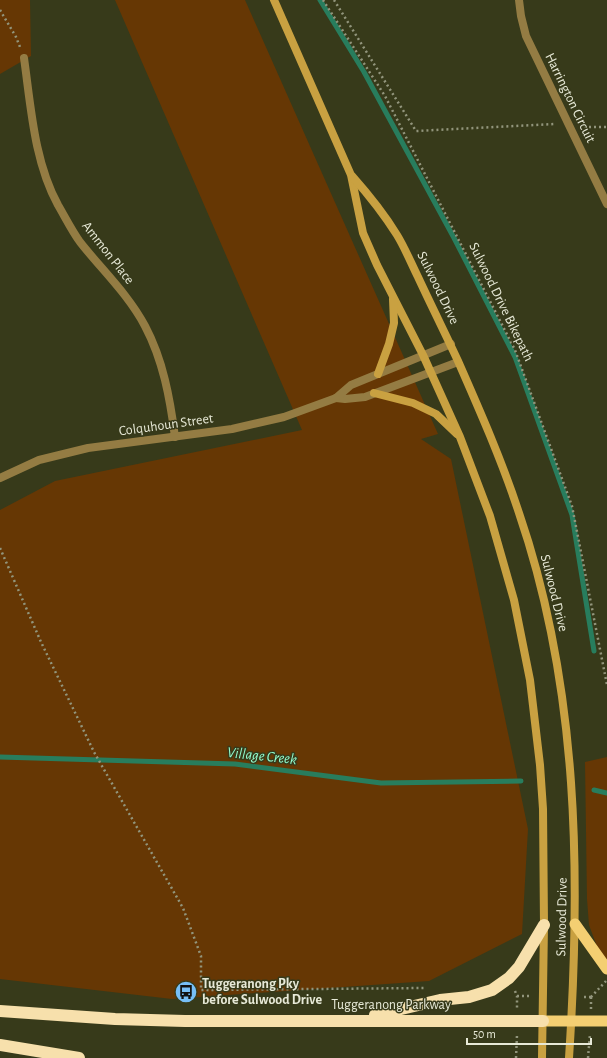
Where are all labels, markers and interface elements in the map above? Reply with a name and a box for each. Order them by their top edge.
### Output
street label: Harrington Circuit [542,51,598,146]
street label: Ammon Place [79,219,137,287]
street label: Sulwood Drive Bikepath [466,240,536,364]
street label: Sulwood Drive [414,249,462,327]
street label: Colquhoun Street [118,411,215,439]
street label: Sulwood Drive [538,553,570,633]
water label: Village Creek [226,745,298,767]
street label: Sulwood Drive [554,877,570,957]
place label: Tuggeranong Pky before Sulwood Drive [202,977,322,1007]
bus stop icon: Tuggeranong Pky before Sulwood Drive [173,979,199,1005]
street label: Tuggeranong Parkway [331,998,451,1012]
scale bar [467,1020,591,1046]
text: 50 m [473,1028,496,1040]

